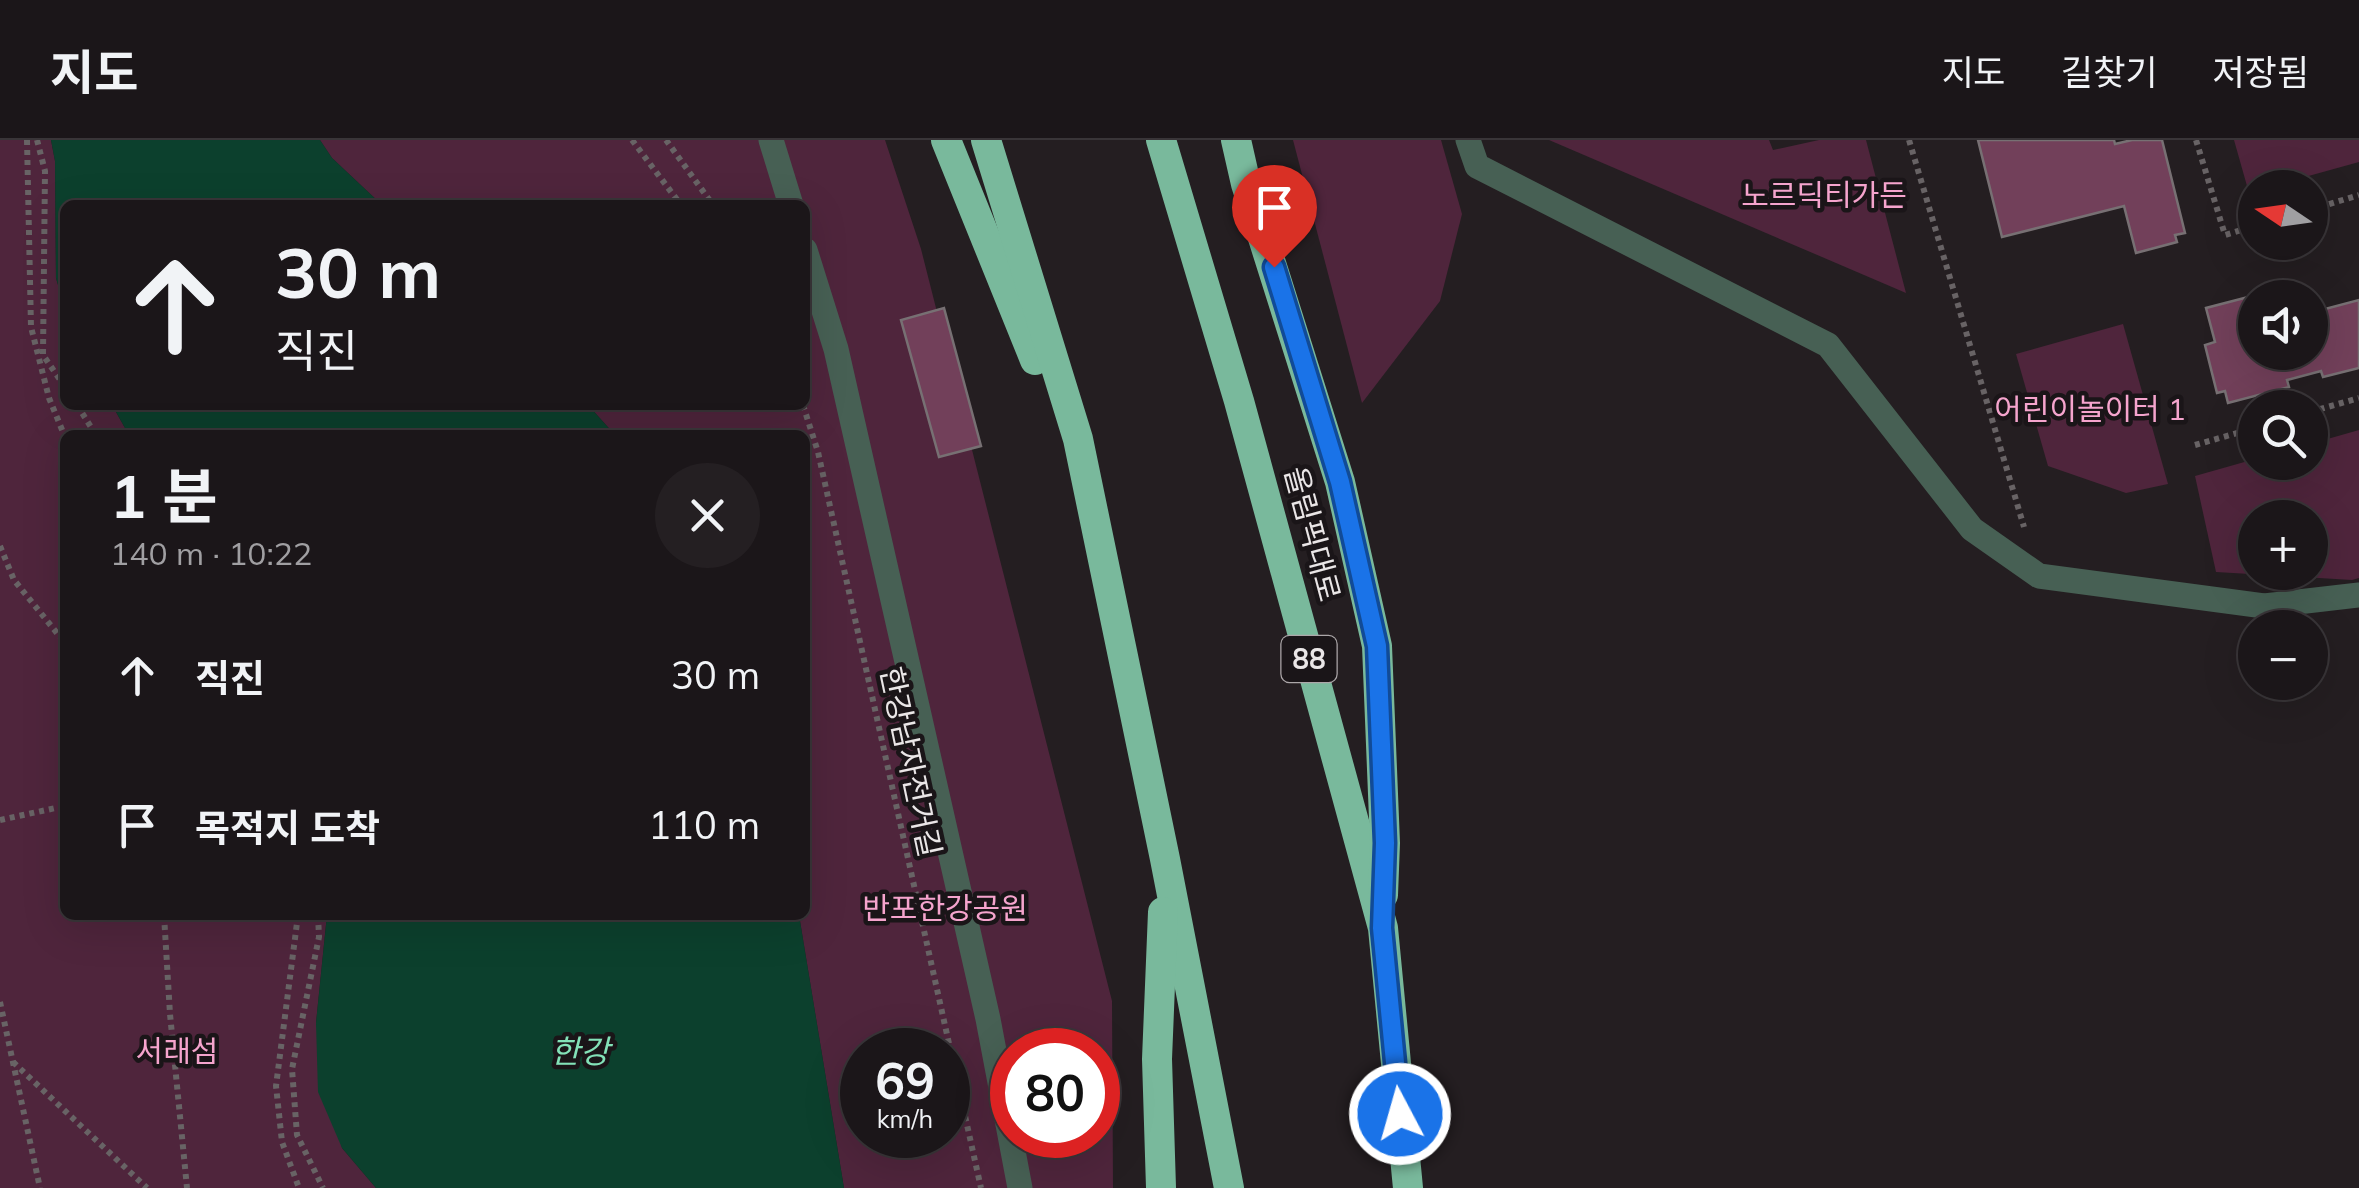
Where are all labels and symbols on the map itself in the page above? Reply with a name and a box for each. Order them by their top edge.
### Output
pin [1232,165,1317,268]
north arrow [2238,170,2328,260]
park label: 노르딕티가든 [1741,176,1907,214]
park label: 어린이놀이터 1 [1994,390,2186,428]
street label: 올림픽대로 [1277,462,1349,605]
road number: 88 [1282,636,1336,682]
street label: 한강남자전거길 [872,663,950,860]
park label: 반포한강공원 [862,889,1028,927]
speed limit sign: 80 [990,1028,1120,1158]
water label: 한강 [551,1031,614,1071]
park label: 서래섬 [136,1032,218,1070]
position arrow [1348,1062,1452,1166]

